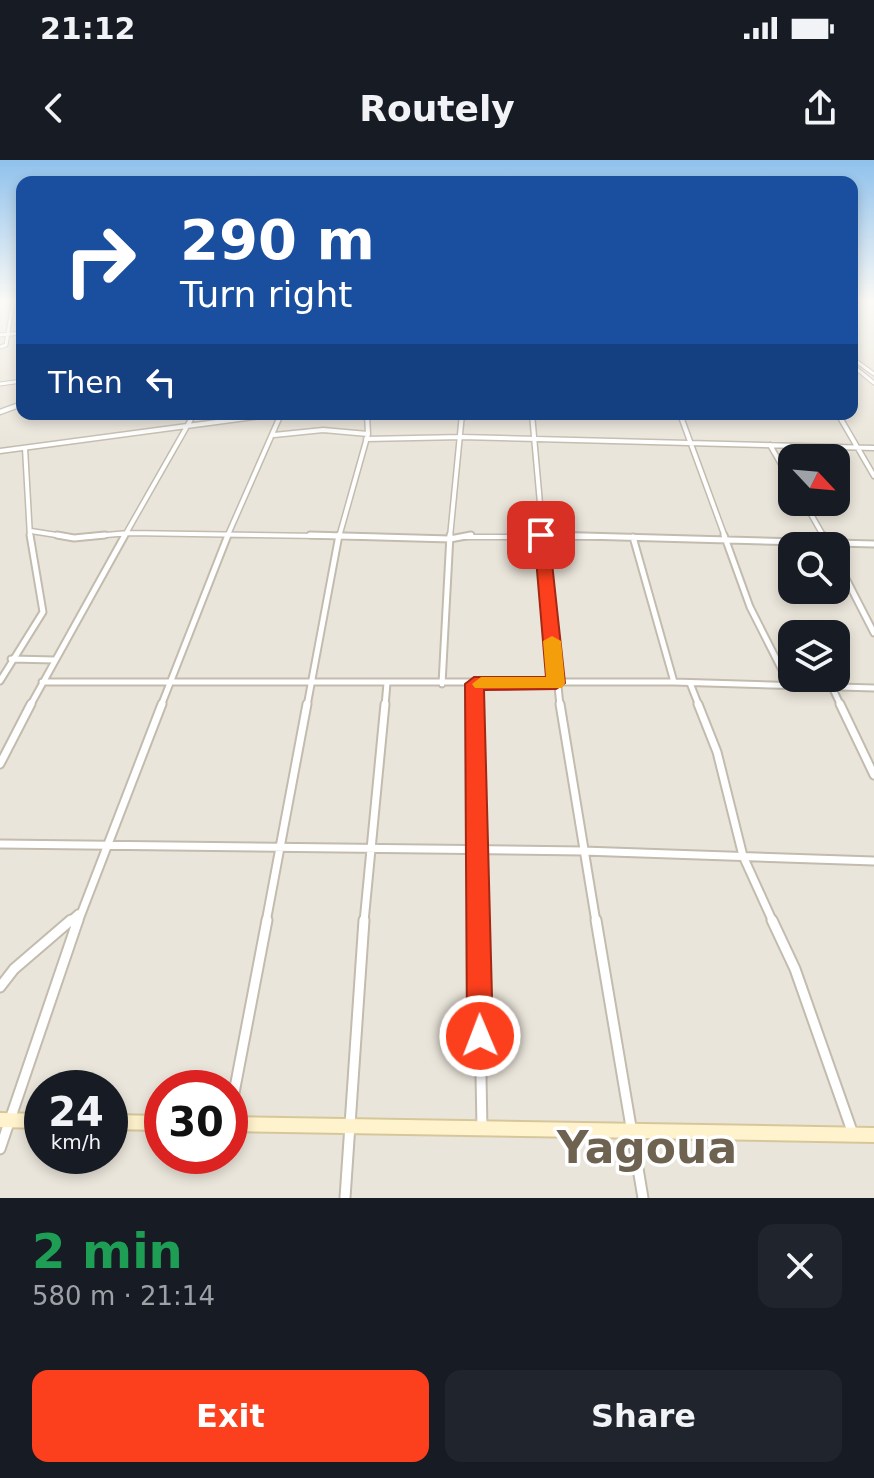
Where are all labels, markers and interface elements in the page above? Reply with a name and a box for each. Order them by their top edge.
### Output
text: 21:12 [40,11,136,46]
icon: back [32,86,76,130]
icon: share [798,86,842,130]
text: Routely [359,88,515,129]
text: 290 m [180,207,375,272]
icon: right [48,208,152,312]
text: Turn right [180,274,352,315]
icon: left [139,360,183,404]
text: Then [48,365,123,400]
north arrow [778,444,850,516]
map controls [778,444,850,692]
pin [507,501,575,569]
icon: arrive [519,513,563,557]
button: search [778,532,850,604]
button: layers [778,620,850,692]
position arrow [438,994,522,1078]
speed limit sign: 30 [144,1070,248,1174]
text: 24 [48,1089,104,1135]
district label: Yagoua [556,1122,737,1173]
text: km/h [51,1130,101,1154]
text: 2 min [32,1223,183,1279]
button: close [758,1224,842,1308]
text: 580 m · 21:14 [32,1281,215,1311]
button: Exit [32,1370,429,1462]
button: Share [445,1370,842,1462]

